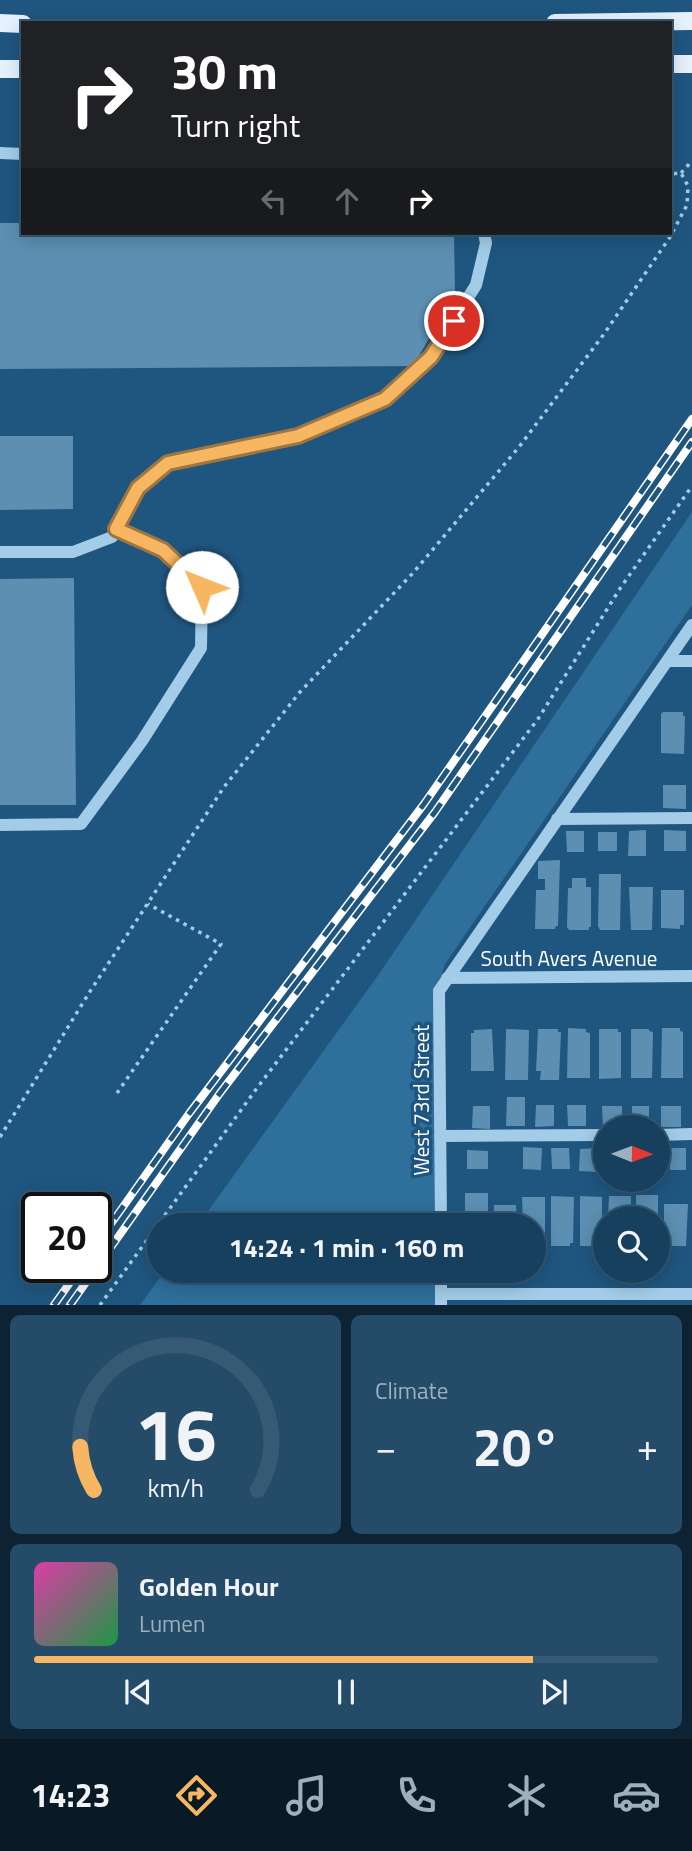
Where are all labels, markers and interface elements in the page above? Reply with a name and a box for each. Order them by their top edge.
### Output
text: 30 m [171,33,278,108]
icon: right [56,49,147,140]
text: Turn right [171,101,300,149]
icon: left [255,182,293,220]
icon: ahead [328,182,366,220]
icon: right [401,182,439,220]
pin [424,291,484,351]
icon: arrive [435,302,473,340]
position arrow [165,550,239,624]
street label: South Avers Avenue [481,942,657,974]
street label: West 73rd Street [405,1024,437,1175]
north arrow [593,1115,670,1192]
map controls [593,1115,670,1283]
speed limit sign: 20 [21,1192,112,1283]
button: search [593,1206,670,1283]
text: 14:24 · 1 min · 160 m [229,1228,464,1267]
text: Climate [375,1373,448,1408]
text: 16 [135,1379,216,1489]
text: 20° [473,1407,560,1486]
text: − [375,1418,396,1476]
text: + [637,1418,658,1476]
text: km/h [147,1469,204,1507]
text: Golden Hour [139,1567,279,1606]
text: Lumen [139,1606,205,1641]
icon: previous [119,1673,157,1711]
icon: pause [327,1673,365,1711]
icon: next [535,1673,573,1711]
text: 14:23 [31,1771,110,1819]
icon: directions [172,1771,221,1820]
icon: music [282,1771,331,1820]
icon: phone [392,1771,441,1820]
icon: climate [502,1771,551,1820]
icon: car [612,1771,661,1820]

